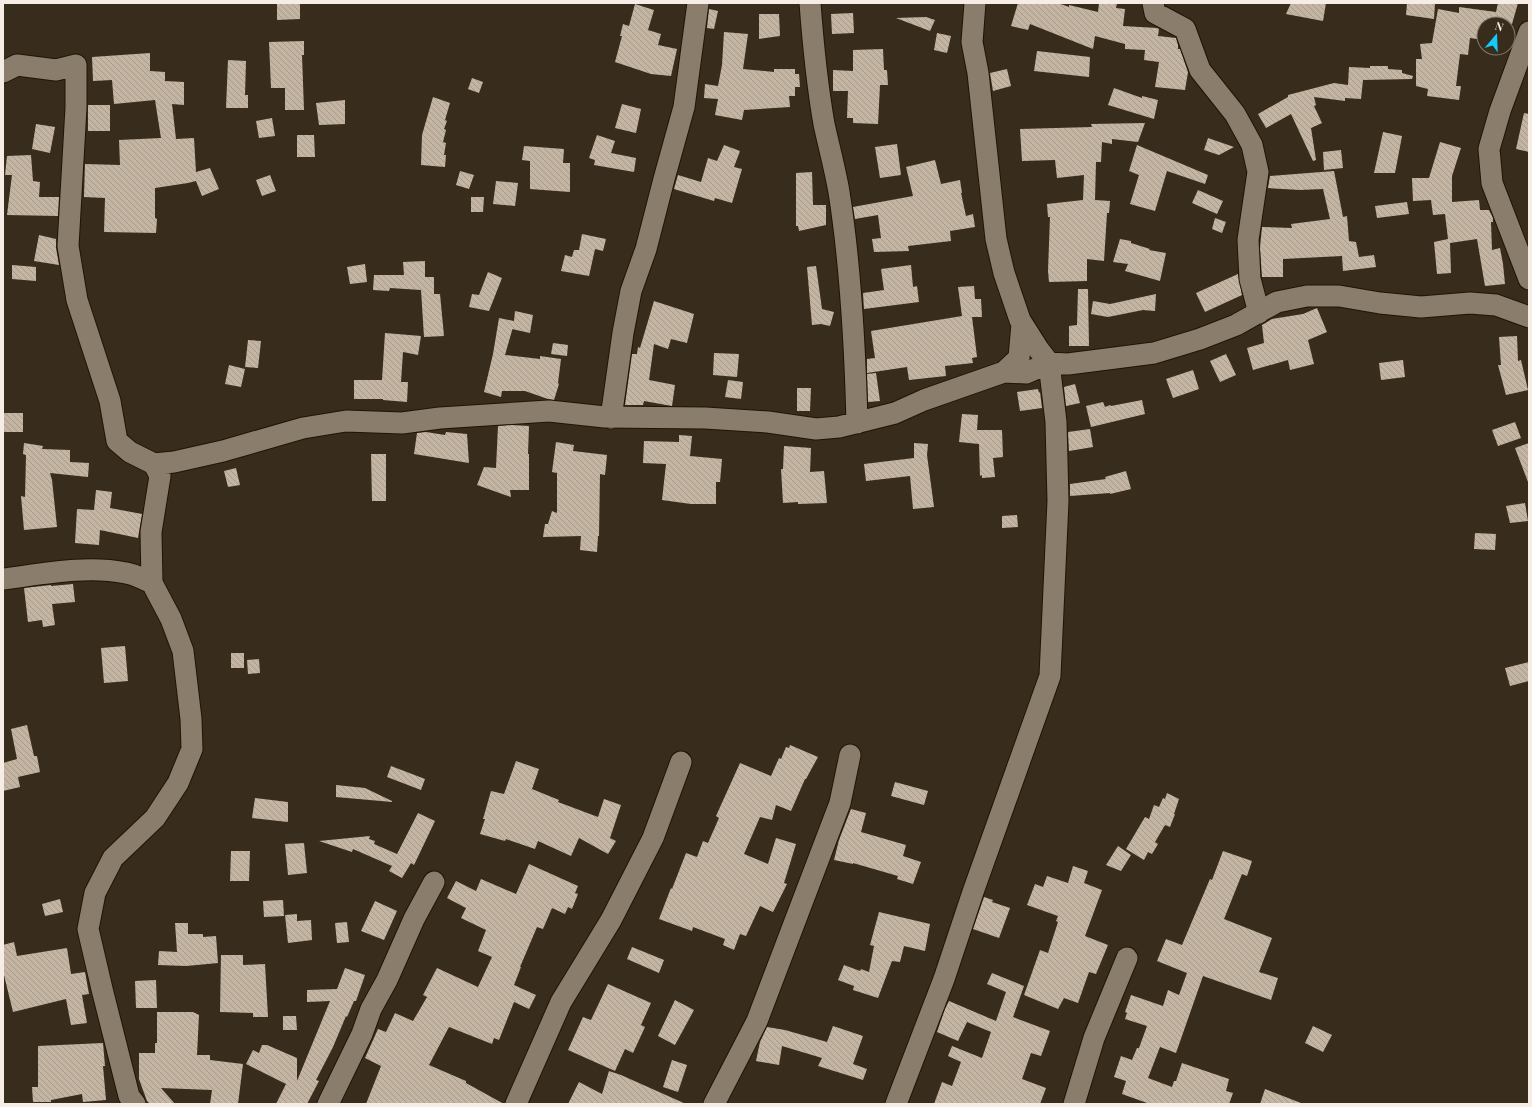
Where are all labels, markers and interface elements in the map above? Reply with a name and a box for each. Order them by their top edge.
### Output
north arrow [1476,16,1516,56]
text: N [1493,18,1506,34]

